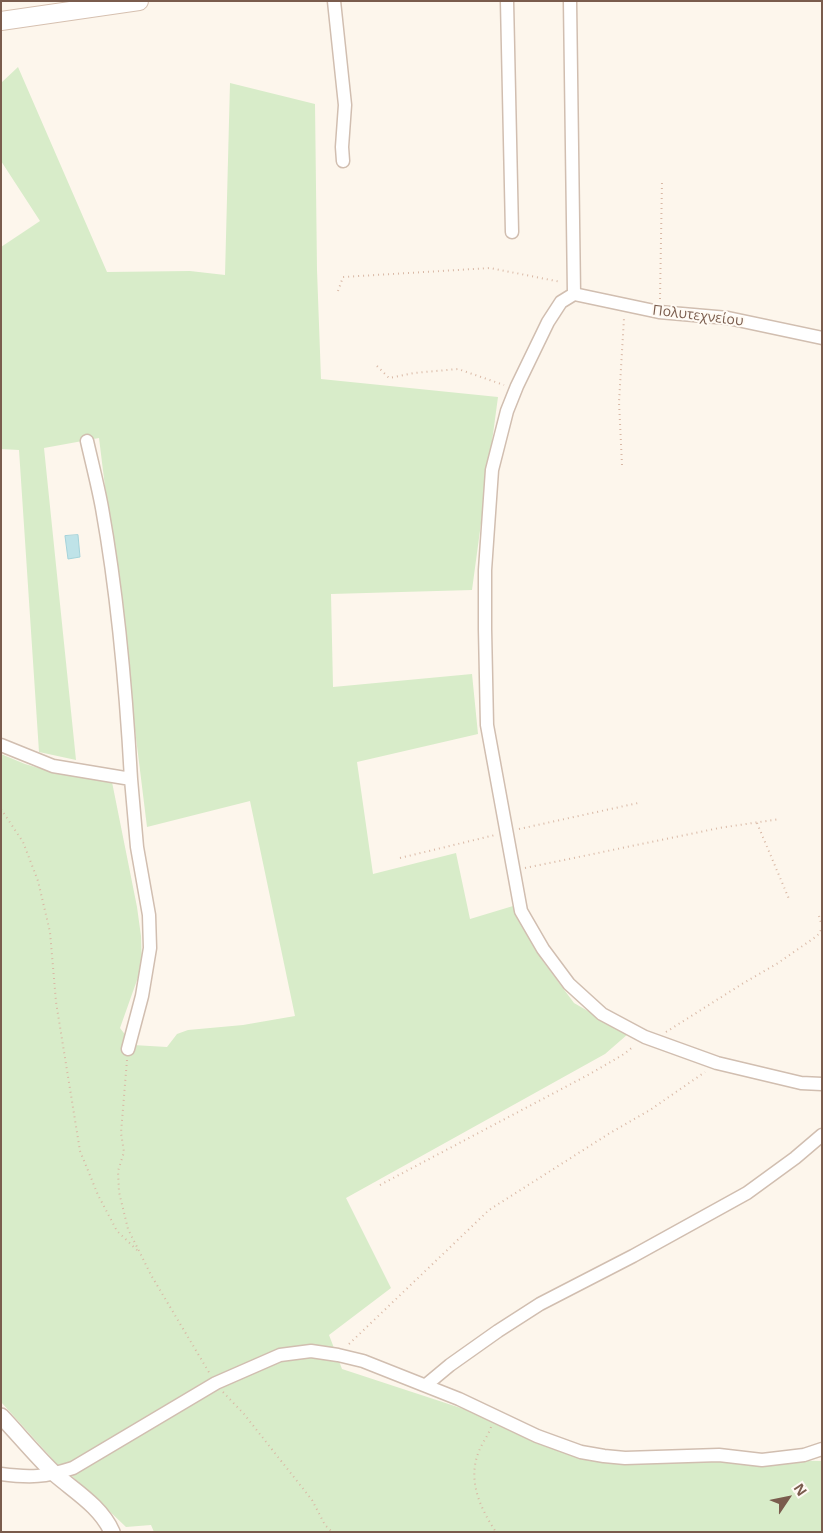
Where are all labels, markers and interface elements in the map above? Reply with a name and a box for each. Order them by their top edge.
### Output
street label: Πολυτεχνείου [652,302,744,330]
north arrow [763,1473,813,1523]
text: N [790,1479,812,1499]

